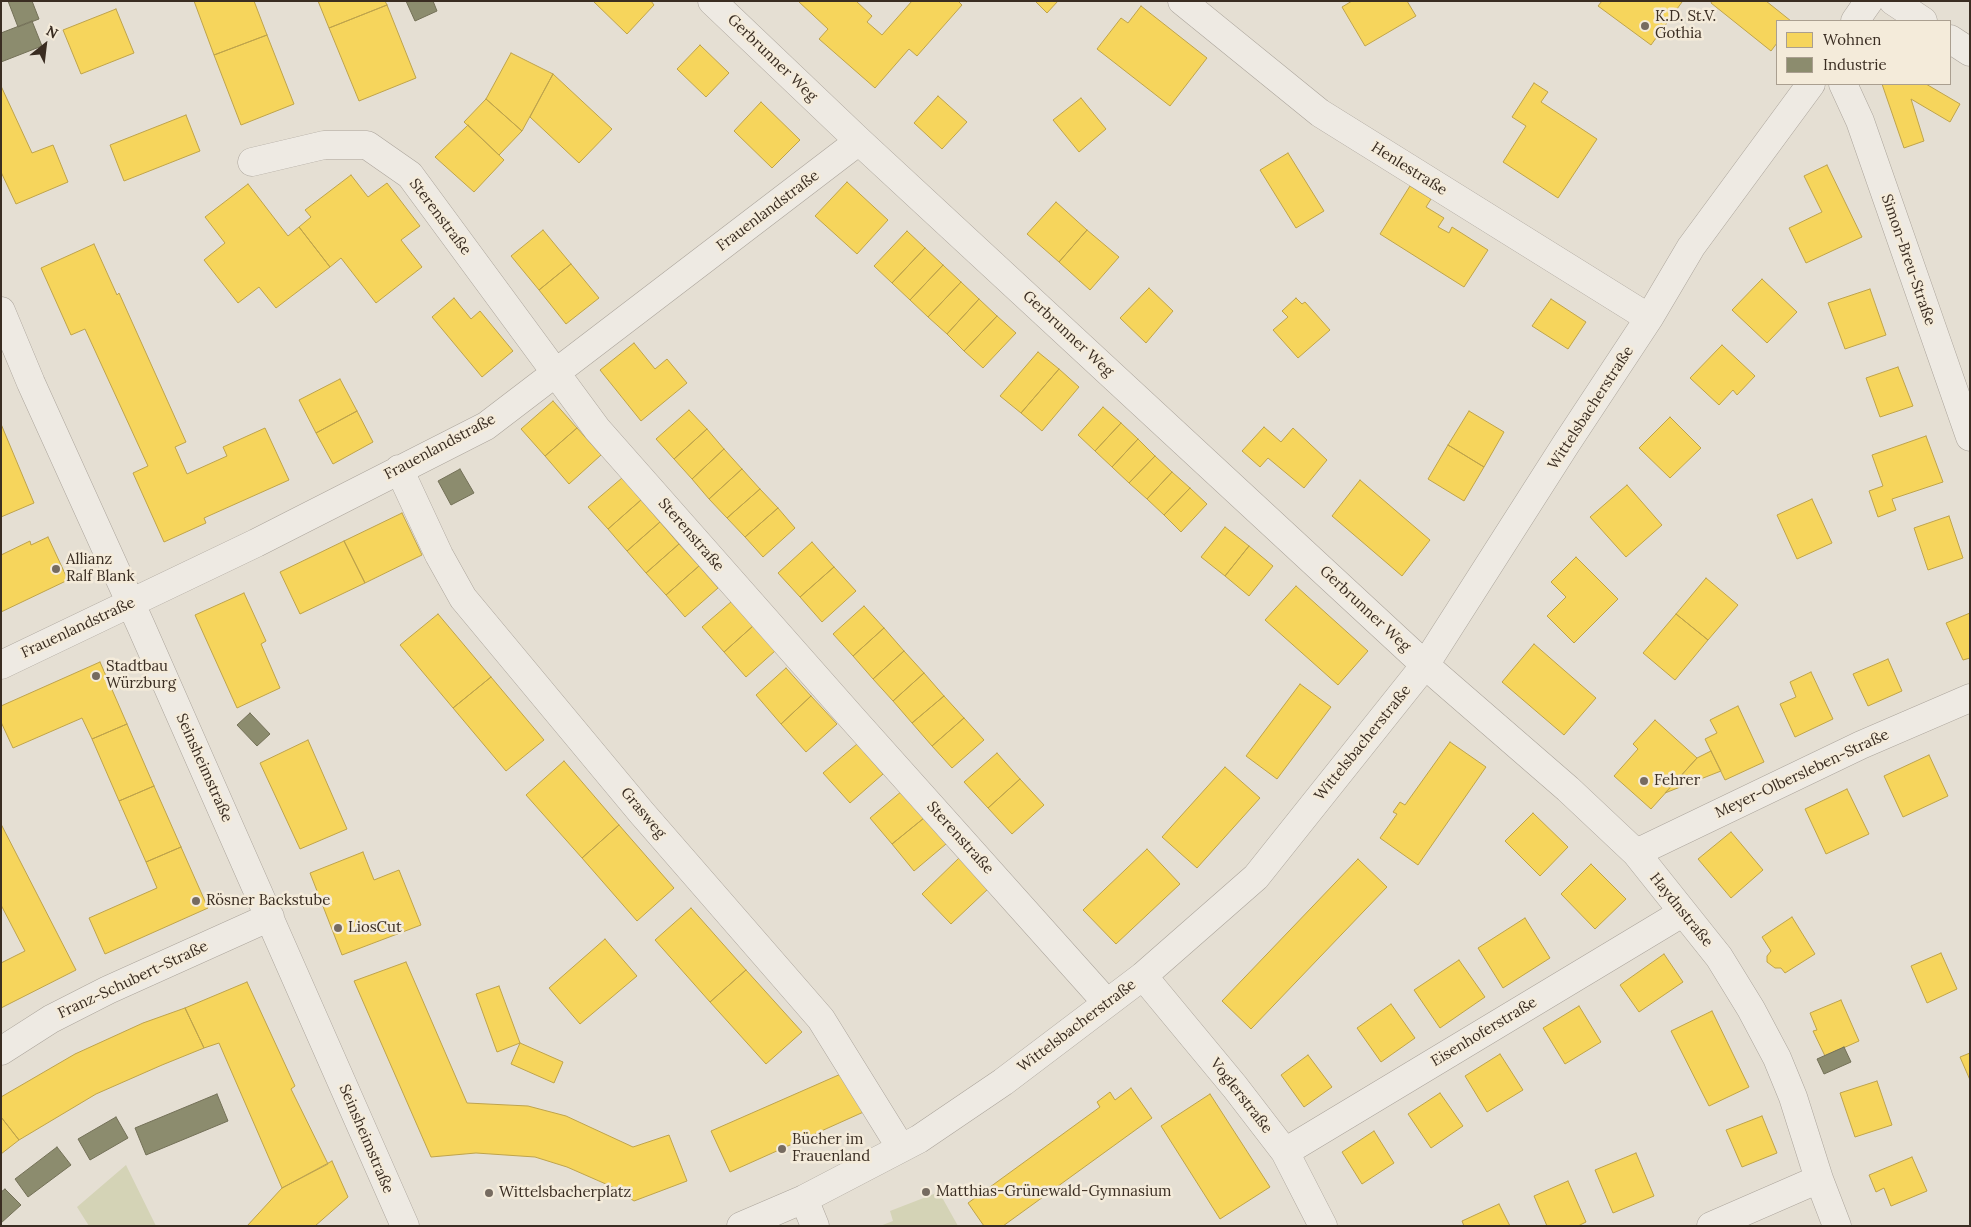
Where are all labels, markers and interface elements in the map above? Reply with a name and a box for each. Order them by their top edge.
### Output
place label: K.D. St.V. Gothia [1655,8,1716,43]
street label: Gerbrunner Weg [723,11,821,105]
north arrow [20,20,70,70]
marker: K.D. St.V. Gothia [1639,20,1651,32]
legend [1776,20,1951,85]
text: N [43,21,61,42]
text: Wohnen [1823,30,1881,49]
text: Industrie [1823,55,1887,74]
street label: Henlestraße [1368,139,1450,199]
street label: Frauenlandstraße [713,167,823,255]
street label: Sterenstraße [405,175,475,259]
street label: Simon-Breu-Straße [1877,192,1939,328]
street label: Gerbrunner Weg [1019,287,1117,381]
street label: Wittelsbacherstraße [1544,343,1638,473]
street label: Frauenlandstraße [381,410,499,484]
street label: Sterenstraße [654,495,728,575]
place label: Allianz Ralf Blank [66,551,134,586]
street label: Gerbrunner Weg [1316,562,1414,656]
marker: Allianz Ralf Blank [50,563,62,575]
street label: Frauenlandstraße [18,594,138,662]
place label: Stadtbau Würzburg [106,658,176,693]
marker: Stadtbau Würzburg [90,670,102,682]
street label: Wittelsbacherstraße [1311,682,1415,804]
street label: Seinsheimstraße [172,711,236,825]
street label: Meyer-Olbersleben-Straße [1712,726,1892,822]
place label: Fehrer [1654,772,1700,790]
marker: Fehrer [1638,775,1650,787]
street label: Grasweg [617,784,669,842]
street label: Sterenstraße [923,798,997,878]
street label: Haydnstraße [1646,869,1716,951]
place label: Rösner Backstube [206,892,330,910]
marker: Rösner Backstube [190,895,202,907]
place label: LiosCut [348,919,402,937]
marker: LiosCut [332,922,344,934]
street label: Franz-Schubert-Straße [55,937,211,1023]
street label: Wittelsbacherstraße [1014,976,1140,1076]
street label: Eisenhoferstraße [1428,993,1540,1071]
street label: Voglerstraße [1206,1055,1276,1137]
street label: Seinsheimstraße [335,1082,397,1196]
place label: Bücher im Frauenland [792,1131,870,1166]
marker: Bücher im Frauenland [776,1143,788,1155]
place label: Matthias-Grünewald-Gymnasium [936,1183,1172,1201]
place label: Wittelsbacherplatz [499,1184,631,1202]
marker: Matthias-Grünewald-Gymnasium [920,1186,932,1198]
marker: Wittelsbacherplatz [483,1187,495,1199]

